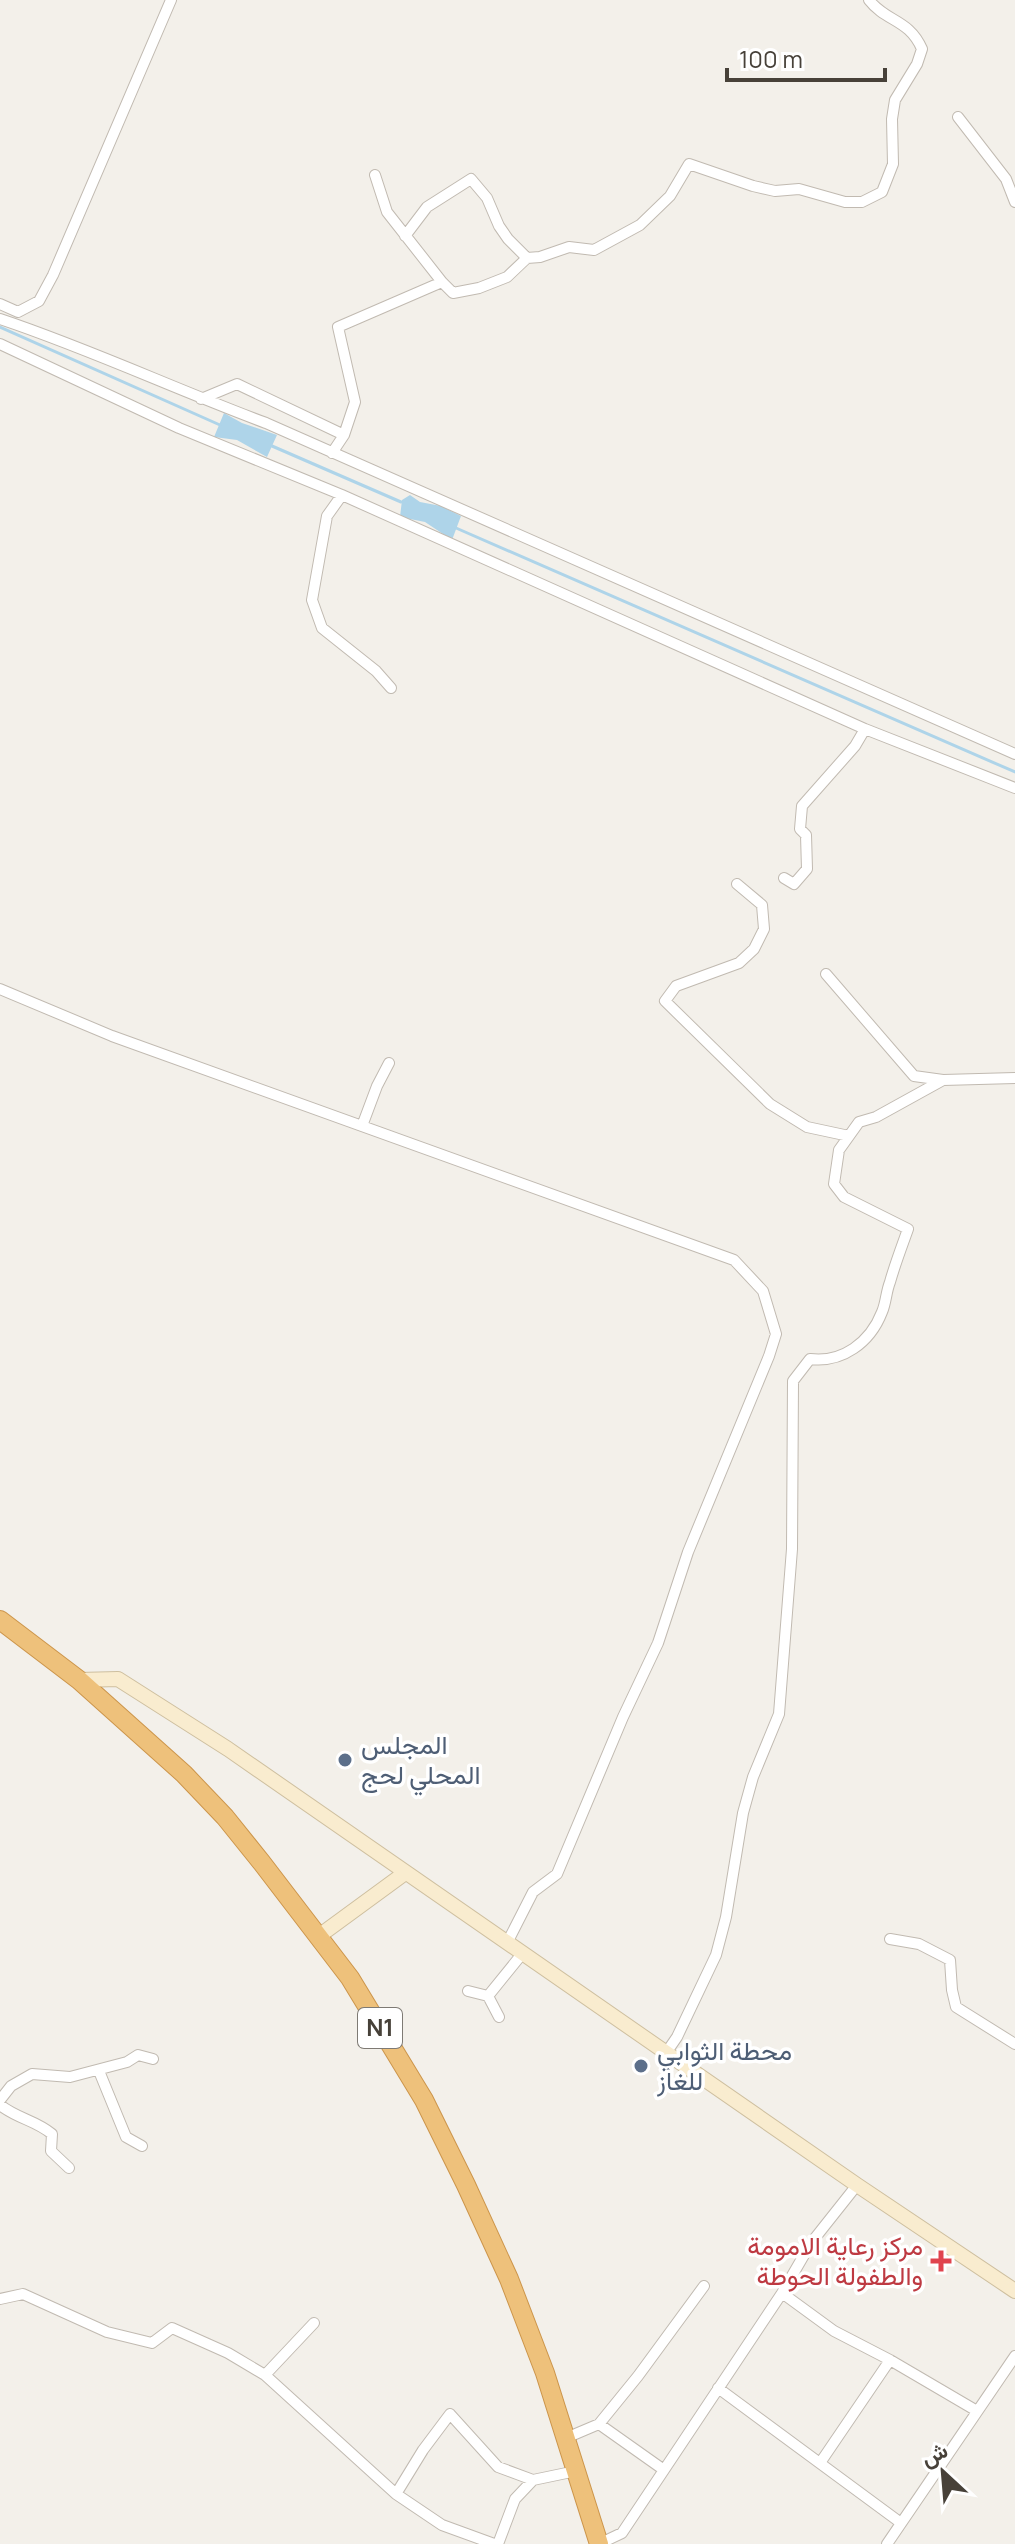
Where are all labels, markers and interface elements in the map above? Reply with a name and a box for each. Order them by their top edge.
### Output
scale bar [727,32,885,82]
text: 100 m [739,42,803,75]
place label: المجلس المحلي لحج [361,1726,481,1796]
marker: المجلس المحلي لحج [336,1751,354,1769]
road number: N1 [358,2008,402,2048]
place label: محطة الثوابي للغاز [656,2032,792,2098]
marker: محطة الثوابي للغاز [632,2057,650,2075]
place label: مركز رعاية الامومة والطفولة الحوطة [747,2227,923,2293]
marker: مركز رعاية الامومة والطفولة الحوطة [930,2250,952,2272]
north arrow [903,2432,983,2512]
text: ش [916,2435,953,2473]

